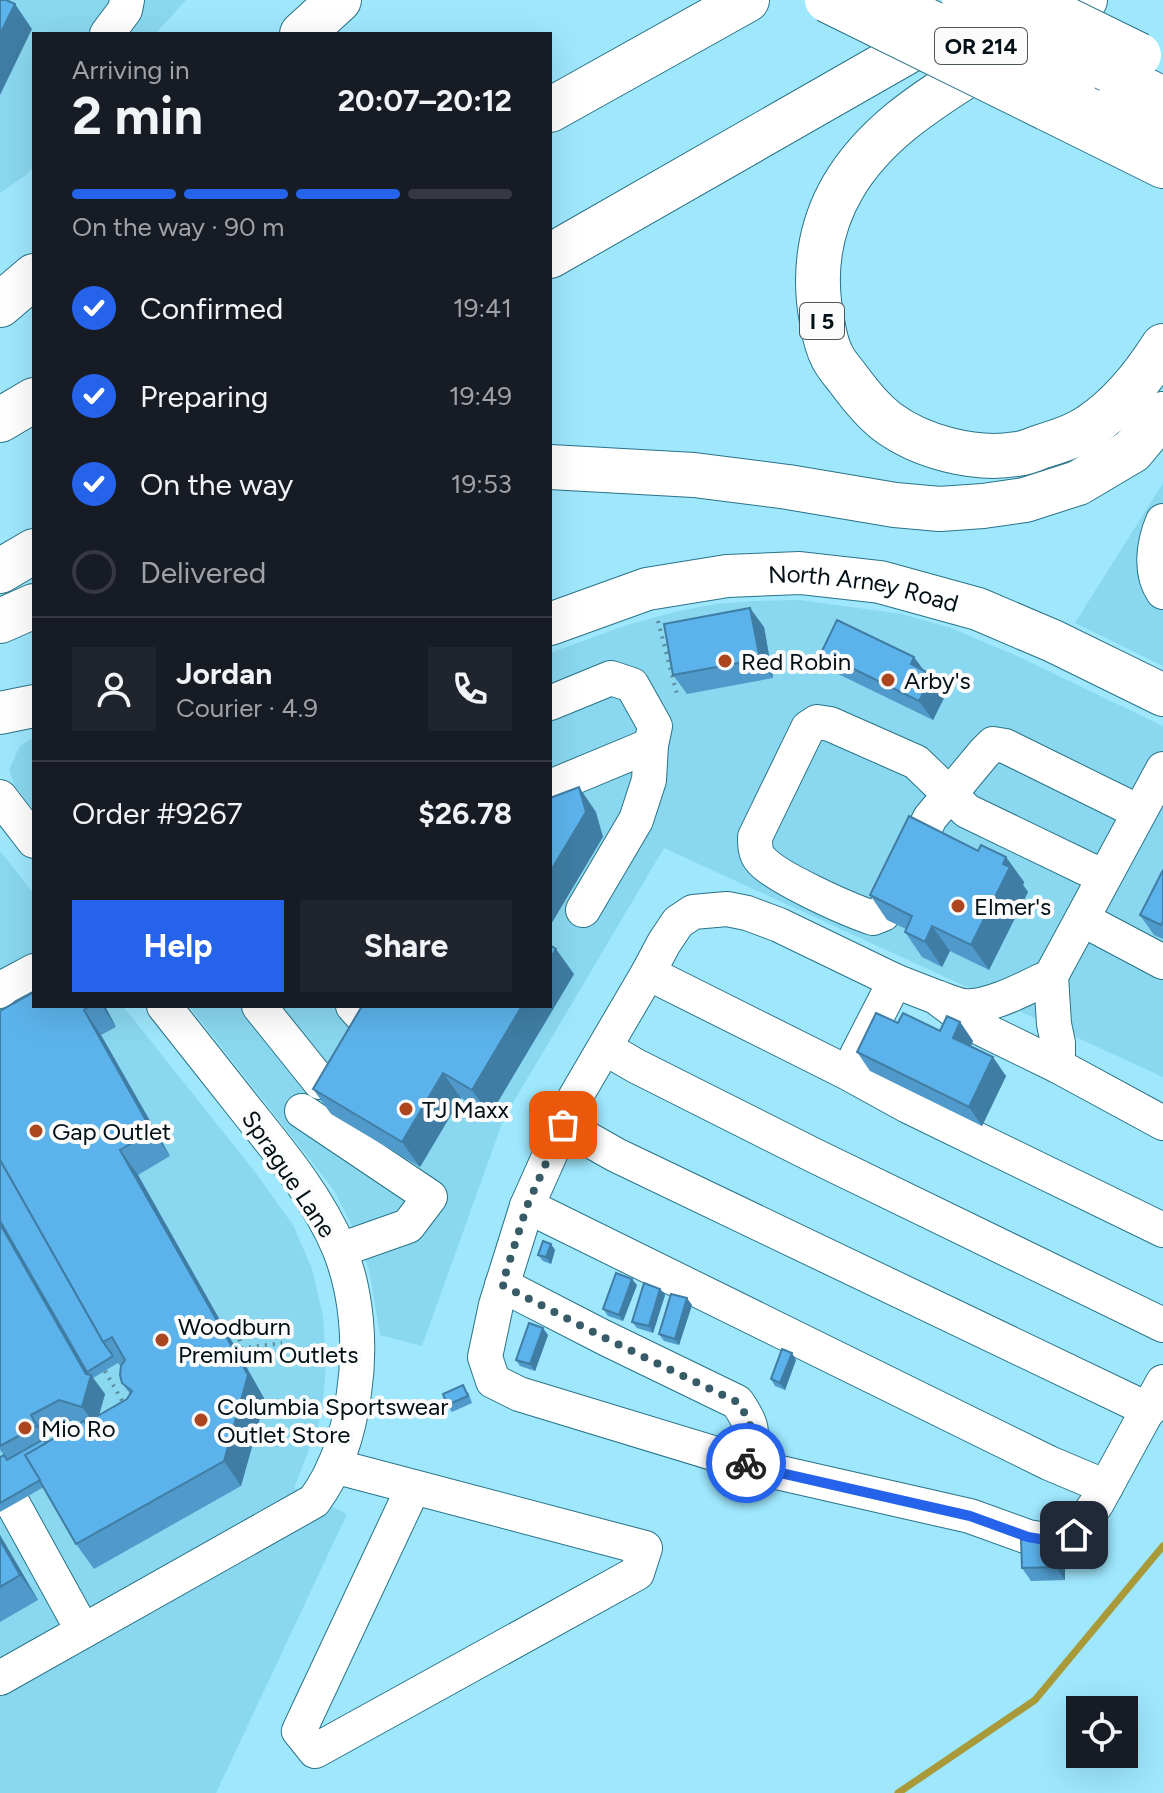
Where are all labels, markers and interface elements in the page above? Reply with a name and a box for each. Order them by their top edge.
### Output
road number: OR 214 [935,28,1027,64]
text: Arriving in [72,54,190,86]
text: 20:07–20:12 [338,82,512,119]
text: 2 min [72,85,203,147]
text: On the way · 90 m [72,211,284,243]
icon: check [72,286,116,330]
text: Confirmed [140,290,283,327]
text: 19:41 [453,292,512,324]
road number: I 5 [800,303,844,339]
icon: check [72,374,116,418]
text: Preparing [140,378,268,415]
text: 19:49 [449,380,512,412]
icon: check [72,462,116,506]
text: On the way [140,466,293,503]
text: 19:53 [451,468,512,500]
text: Delivered [140,554,266,591]
street label: North Arney Road [767,558,962,617]
button: person [72,647,156,731]
button: phone [428,647,512,731]
place label: Red Robin [741,647,851,676]
marker: Red Robin [716,652,734,670]
text: Jordan [176,655,272,692]
place label: Arby's [904,666,971,695]
marker: Arby's [879,671,897,689]
text: Courier · 4.9 [176,692,318,724]
text: Order #9267 [72,795,243,832]
text: $26.78 [418,795,512,832]
place label: Elmer's [974,892,1051,921]
marker: Elmer's [949,897,967,915]
button: Help [72,900,284,992]
button: Share [300,900,512,992]
pin [529,1091,597,1159]
place label: TJ Maxx [422,1095,509,1124]
marker: TJ Maxx [397,1100,415,1118]
icon: bag [541,1103,585,1147]
street label: Sprague Lane [236,1105,342,1243]
place label: Gap Outlet [52,1117,171,1146]
marker: Gap Outlet [27,1122,45,1140]
place label: Woodburn Premium Outlets [178,1312,358,1369]
marker: Woodburn Premium Outlets [153,1331,171,1349]
place label: Columbia Sportswear Outlet Store [217,1392,448,1449]
marker: Columbia Sportswear Outlet Store [192,1411,210,1429]
place label: Mio Ro [41,1414,116,1443]
marker: Mio Ro [16,1419,34,1437]
courier [706,1423,786,1503]
icon: bike [724,1441,768,1485]
pin [1040,1501,1108,1569]
icon: home [1052,1513,1096,1557]
map controls [1066,1696,1138,1768]
button: locate [1066,1696,1138,1768]

